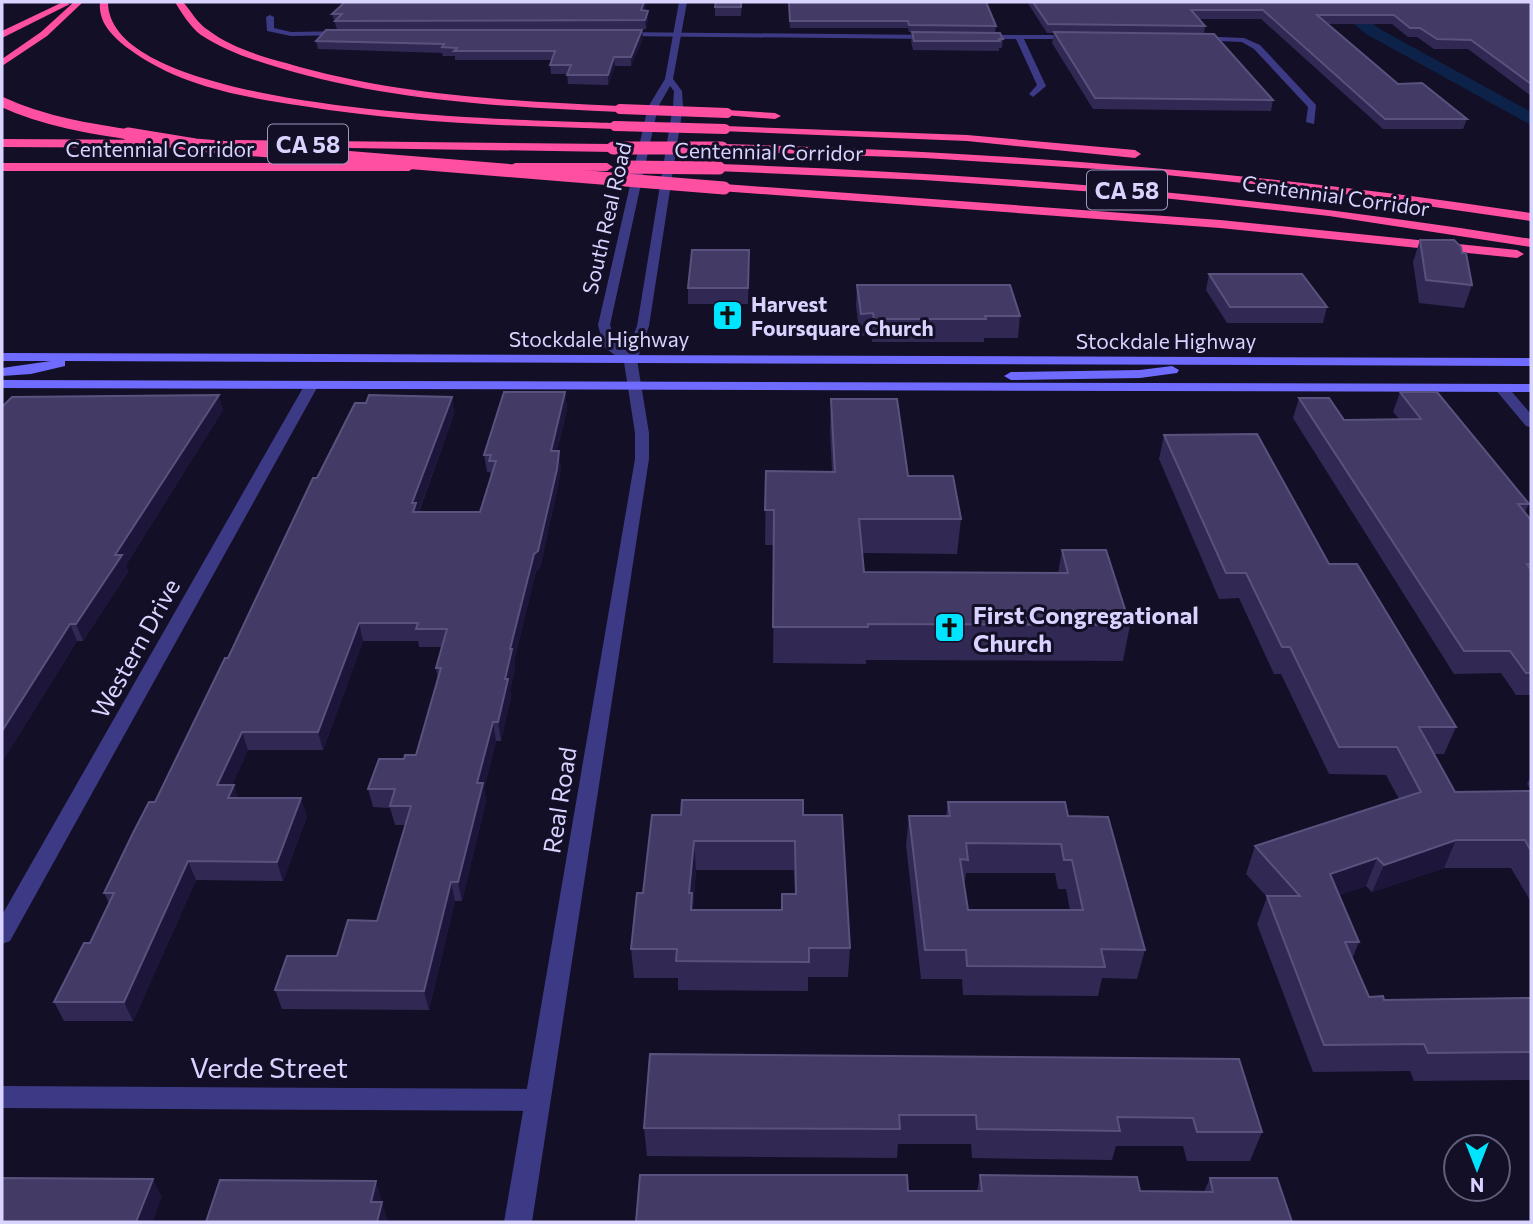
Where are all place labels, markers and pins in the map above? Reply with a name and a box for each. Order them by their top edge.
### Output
place label: Harvest Foursquare Church [751,291,934,340]
church icon: Harvest Foursquare Church [711,298,745,332]
place label: First Congregational Church [973,600,1199,657]
church icon: First Congregational Church [933,611,967,645]

